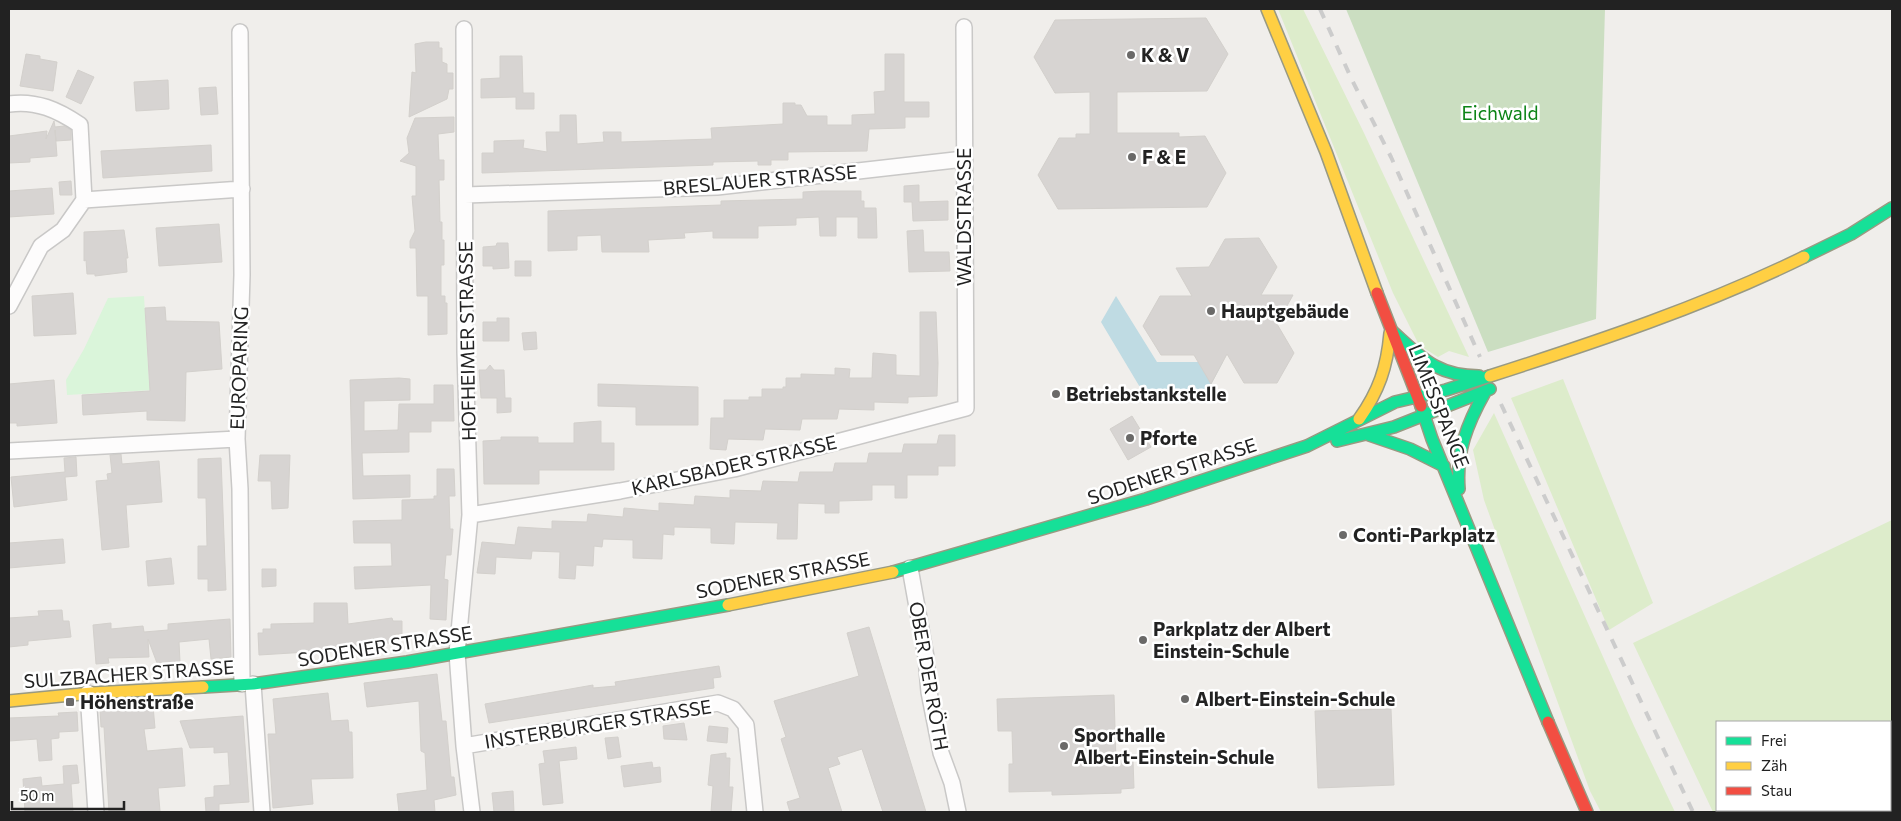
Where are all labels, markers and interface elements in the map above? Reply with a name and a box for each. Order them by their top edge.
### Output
place label: K & V [1141,43,1190,66]
marker: K & V [1125,49,1137,61]
park label: Eichwald [1462,101,1538,124]
place label: F & E [1142,145,1186,168]
street label: WALDSTRASSE [952,148,975,286]
marker: F & E [1126,151,1138,163]
street label: BRESLAUER STRASSE [662,160,858,199]
street label: HOFHEIMER STRASSE [453,241,480,441]
place label: Hauptgebäude [1221,299,1349,322]
marker: Hauptgebäude [1205,305,1217,317]
street label: EUROPARING [225,306,252,430]
street label: LIMESSPANGE [1404,341,1475,471]
place label: Betriebstankstelle [1066,382,1226,405]
marker: Betriebstankstelle [1050,388,1062,400]
place label: Pforte [1140,426,1197,449]
street label: KARLSBADER STRASSE [629,430,839,499]
street label: SODENER STRASSE [1084,432,1259,509]
marker: Pforte [1124,432,1136,444]
place label: Conti-Parkplatz [1353,523,1495,546]
marker: Conti-Parkplatz [1337,529,1349,541]
street label: SODENER STRASSE [694,546,872,603]
street label: OBER DER RÖTH [905,600,954,752]
place label: Parkplatz der Albert Einstein-Schule [1153,617,1331,662]
street label: SODENER STRASSE [296,620,474,671]
marker: Parkplatz der Albert Einstein-Schule [1137,634,1149,646]
street label: SULZBACHER STRASSE [23,655,235,692]
place label: Albert-Einstein-Schule [1195,687,1395,710]
place label: Höhenstraße [80,690,194,713]
marker: Albert-Einstein-Schule [1179,693,1191,705]
street label: INSTERBURGER STRASSE [483,694,713,753]
marker: Höhenstraße [64,696,76,708]
legend [1716,721,1891,811]
place label: Sporthalle Albert-Einstein-Schule [1074,723,1274,768]
text: Frei [1761,731,1787,749]
marker: Sporthalle Albert-Einstein-Schule [1058,740,1070,752]
text: Zäh [1761,756,1787,774]
scale bar [12,778,125,810]
text: Stau [1761,781,1792,799]
text: 50 m [20,786,54,804]

